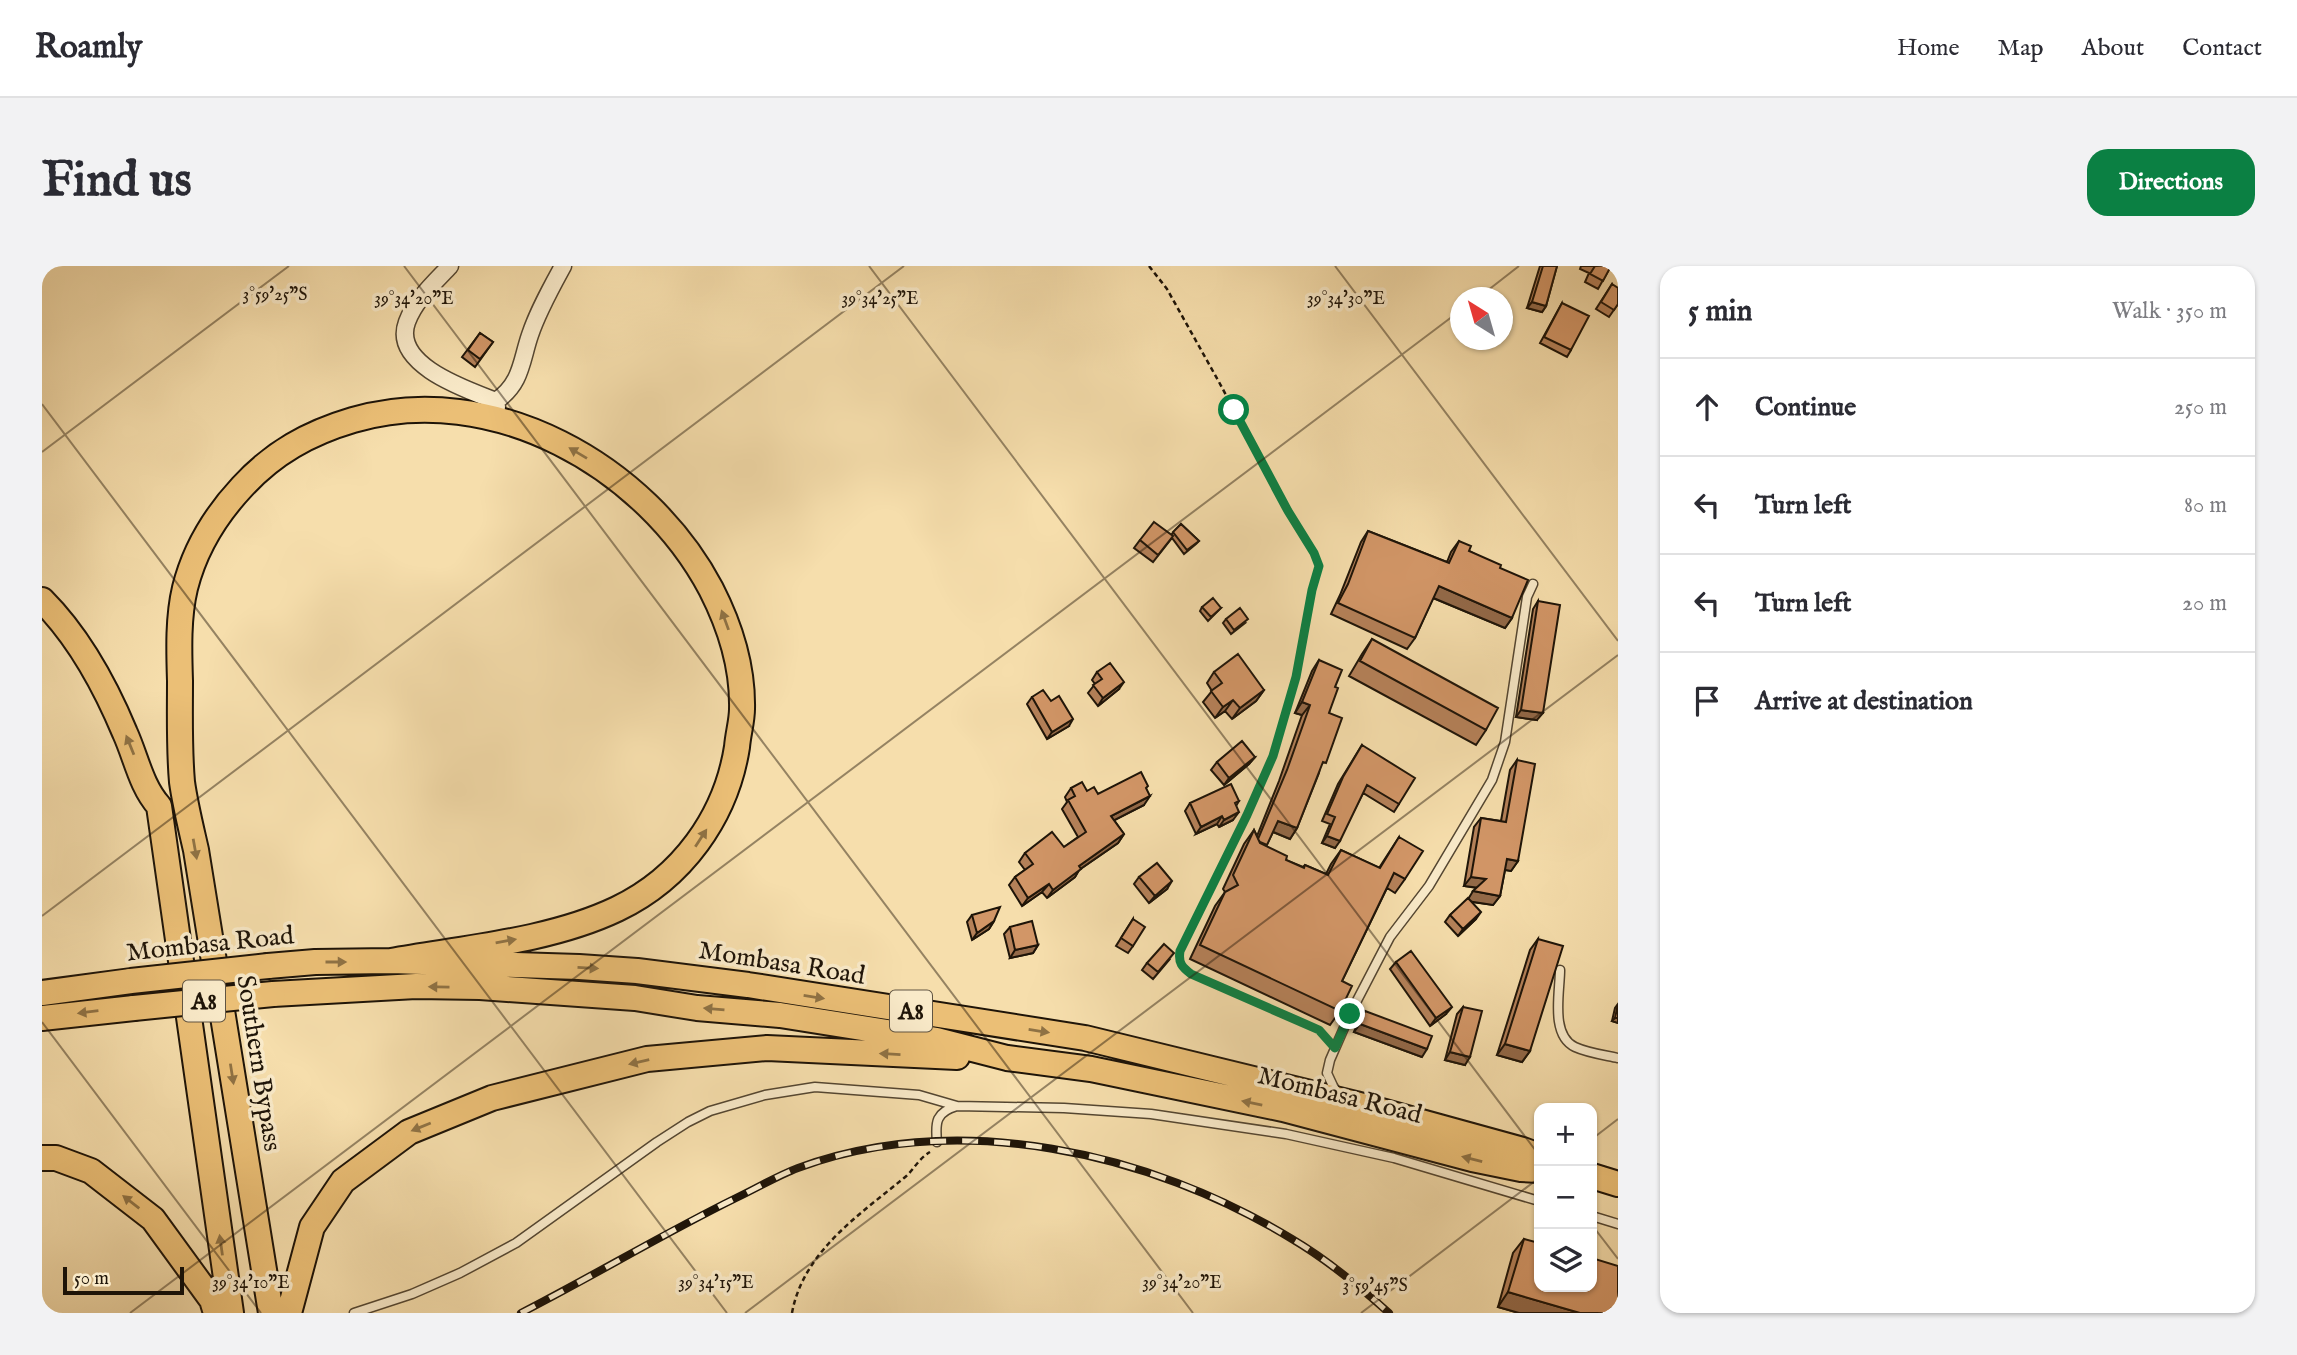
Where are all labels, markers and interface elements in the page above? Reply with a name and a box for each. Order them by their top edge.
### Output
text: Roamly [35,27,142,69]
text: Home [1897,33,1960,64]
text: Map [1998,33,2044,64]
text: About [2082,33,2144,64]
text: Contact [2182,33,2262,64]
button: Directions [2087,149,2255,216]
text: Find us [42,151,192,213]
text: 3°59'25"S [243,284,307,307]
north arrow [1450,287,1513,350]
text: 39°34'20"E [374,288,454,311]
text: 39°34'25"E [841,288,919,311]
text: 39°34'30"E [1307,288,1385,311]
text: 5 min [1688,293,1753,331]
text: Walk · 350 m [2112,297,2227,326]
icon: ahead [1688,388,1726,426]
text: Continue [1755,391,1856,424]
text: 250 m [2174,393,2227,422]
route start [1218,394,1249,425]
one-way arrow [568,447,587,459]
icon: left [1688,486,1726,524]
text: Turn left [1755,489,1852,522]
text: 80 m [2184,491,2227,520]
icon: left [1688,584,1726,622]
text: Turn left [1755,587,1852,620]
text: 20 m [2182,589,2227,618]
one-way arrow [719,610,730,631]
icon: arrive [1688,682,1726,720]
text: Arrive at destination [1755,685,1973,718]
one-way arrow [125,734,136,755]
one-way arrow [695,828,708,847]
one-way arrow [190,838,201,860]
street label: Mombasa Road [125,919,296,970]
street label: Mombasa Road [696,934,868,993]
one-way arrow [495,935,517,946]
one-way arrow [326,956,348,968]
one-way arrow [578,962,600,973]
street label: Southern Bypass [228,973,289,1154]
road number: A8 [183,980,225,1022]
one-way arrow [428,981,450,992]
road number: A8 [890,990,932,1032]
one-way arrow [803,992,825,1003]
route end [1334,998,1365,1029]
one-way arrow [703,1003,725,1014]
one-way arrow [77,1006,99,1017]
one-way arrow [1028,1026,1050,1037]
one-way arrow [879,1048,901,1059]
one-way arrow [628,1056,650,1067]
street label: Mombasa Road [1254,1059,1425,1132]
one-way arrow [227,1063,238,1085]
one-way arrow [1241,1097,1263,1108]
map controls [1534,1103,1597,1292]
button: + [1534,1103,1597,1166]
one-way arrow [411,1121,432,1132]
one-way arrow [1461,1153,1483,1164]
button: − [1534,1166,1597,1229]
one-way arrow [122,1195,140,1209]
button: layers [1534,1229,1597,1292]
one-way arrow [216,1234,227,1256]
scale bar [63,1264,184,1296]
text: 50 m [74,1267,109,1291]
text: 39°34'10"E [212,1272,290,1295]
text: 39°34'15"E [678,1272,754,1295]
text: 39°34'20"E [1142,1272,1222,1295]
text: 3°59'45"S [1342,1275,1408,1298]

